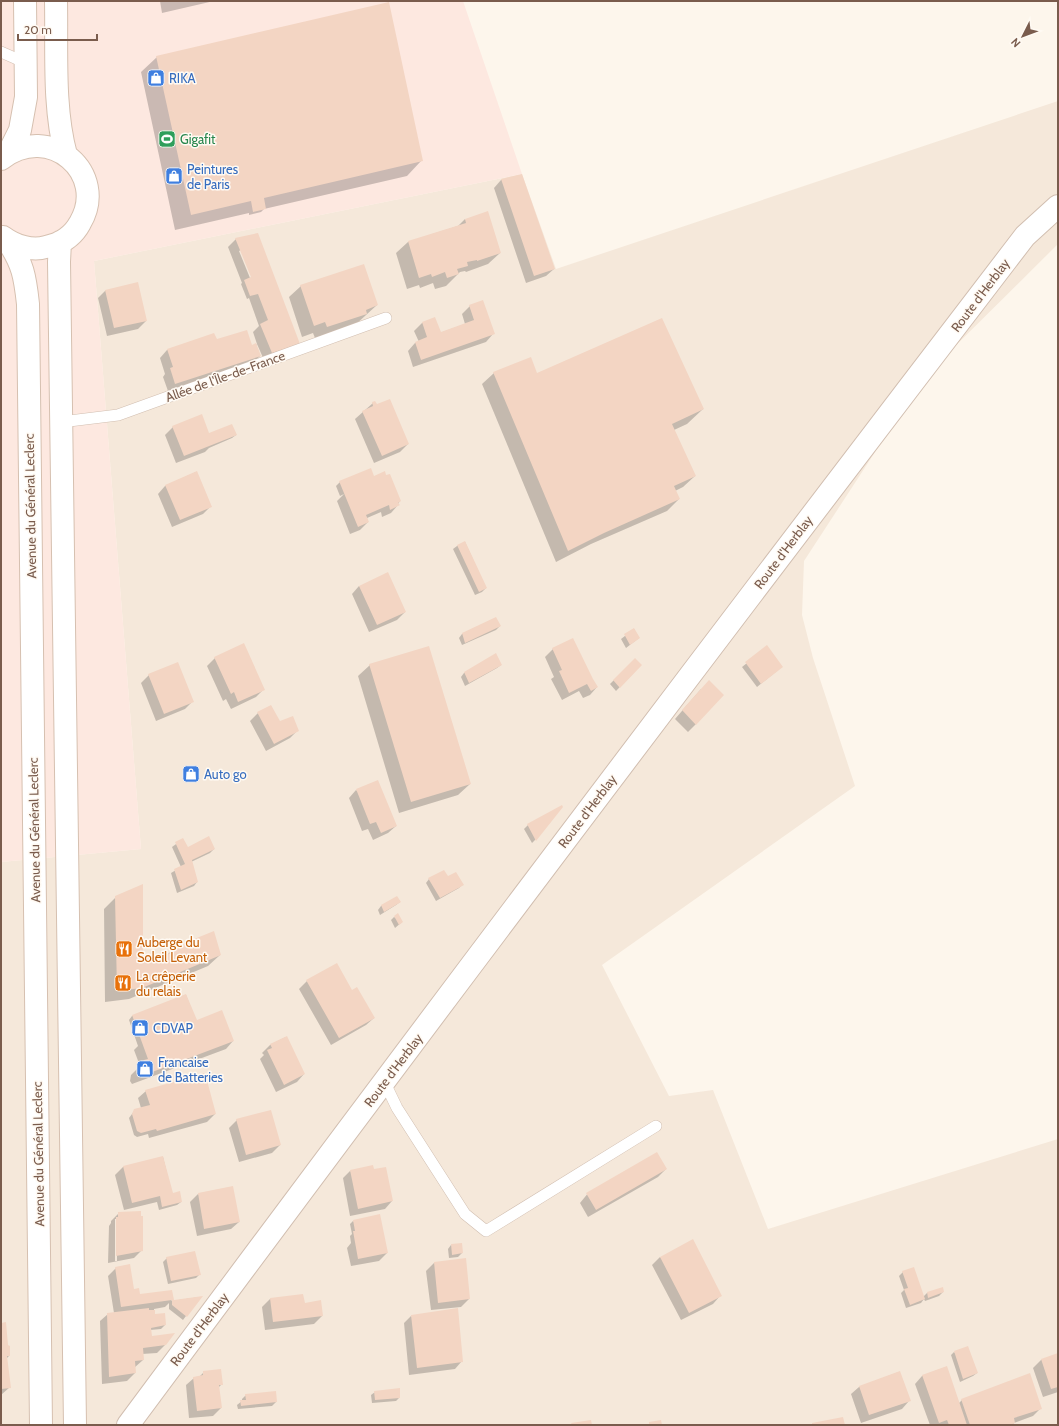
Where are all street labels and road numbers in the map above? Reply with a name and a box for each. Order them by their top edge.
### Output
street label: Route d'Herblay [947,255,1013,335]
street label: Allée de l'Île-de-France [163,347,287,405]
street label: Avenue du Général Leclerc [21,433,39,579]
street label: Route d'Herblay [750,512,816,592]
street label: Avenue du Général Leclerc [25,757,43,903]
street label: Route d'Herblay [554,771,620,851]
street label: Route d'Herblay [360,1030,426,1110]
street label: Avenue du Général Leclerc [29,1081,47,1227]
street label: Route d'Herblay [166,1289,232,1369]

